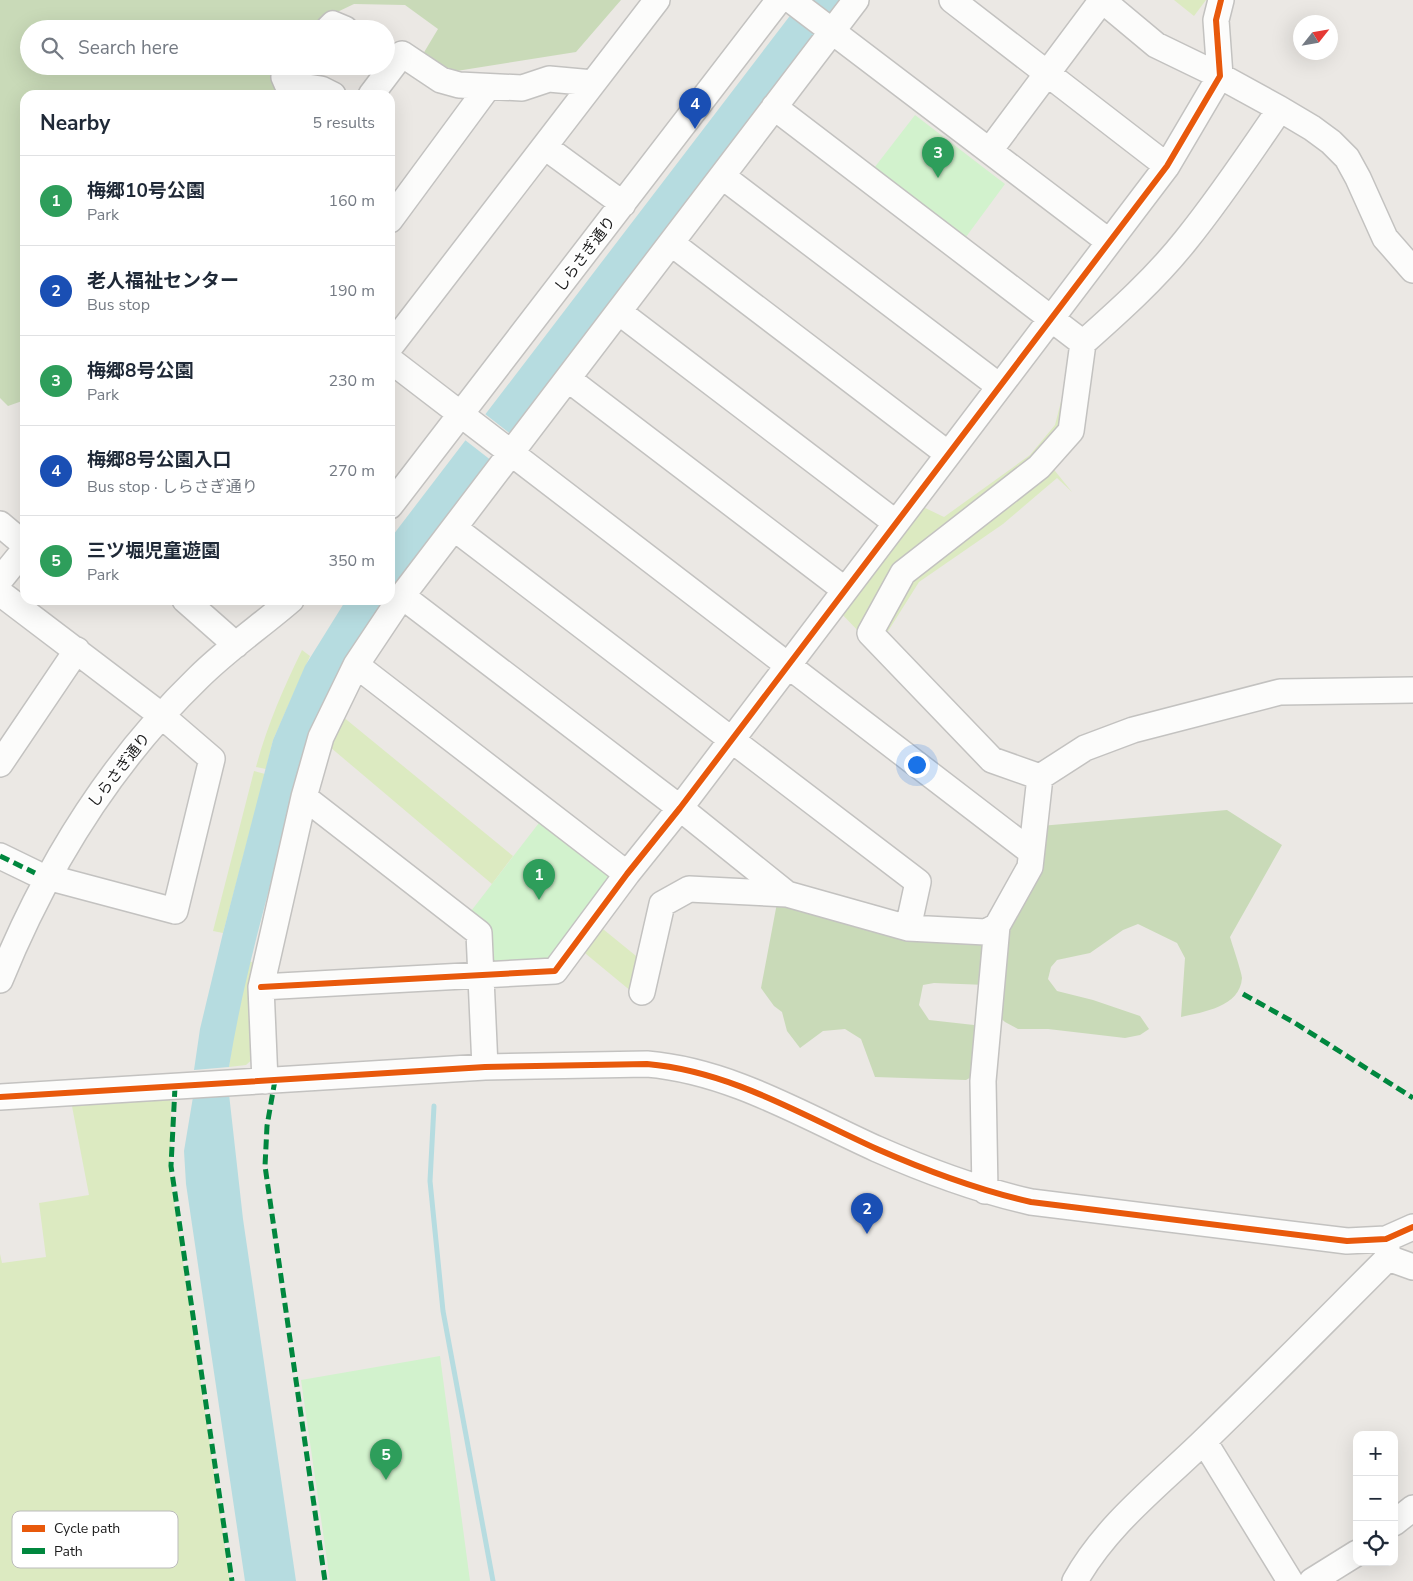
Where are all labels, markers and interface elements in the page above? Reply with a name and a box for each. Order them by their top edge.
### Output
north arrow [1293,15,1338,60]
search box [20,20,395,75]
icon: search [38,34,66,62]
text: Search here [78,35,179,61]
pin: 4 [679,88,711,129]
text: Nearby [40,109,110,137]
text: 5 results [313,112,375,134]
pin: 3 [922,137,954,178]
text: 梅郷10号公園 [87,178,205,204]
text: 1 [51,190,61,212]
text: 160 m [328,190,375,212]
text: Park [87,204,119,226]
street label: しらさぎ通り [550,212,620,296]
text: 老人福祉センター [87,268,239,294]
text: 2 [51,280,61,302]
text: 190 m [328,280,375,302]
text: Bus stop [87,294,150,316]
text: 梅郷8号公園 [87,358,193,384]
text: 3 [51,370,61,392]
text: 230 m [328,370,375,392]
text: Park [87,384,119,406]
text: 梅郷8号公園入口 [87,447,231,473]
text: 4 [51,460,61,482]
text: 270 m [328,460,375,482]
text: Bus stop · しらさぎ通り [87,476,258,498]
text: 三ツ堀児童遊園 [87,538,220,564]
text: 5 [51,550,61,572]
text: 350 m [328,550,375,572]
text: Park [87,564,119,586]
street label: しらさぎ通り [83,728,155,812]
your location [904,752,930,778]
pin: 1 [523,859,555,900]
pin: 2 [851,1193,883,1234]
map controls [1353,1431,1398,1566]
button: + [1353,1431,1398,1476]
pin: 5 [370,1439,402,1480]
button: − [1353,1476,1398,1521]
legend [12,1511,178,1568]
text: Cycle path [54,1519,120,1538]
button: locate [1353,1521,1398,1566]
text: Path [54,1542,83,1561]

